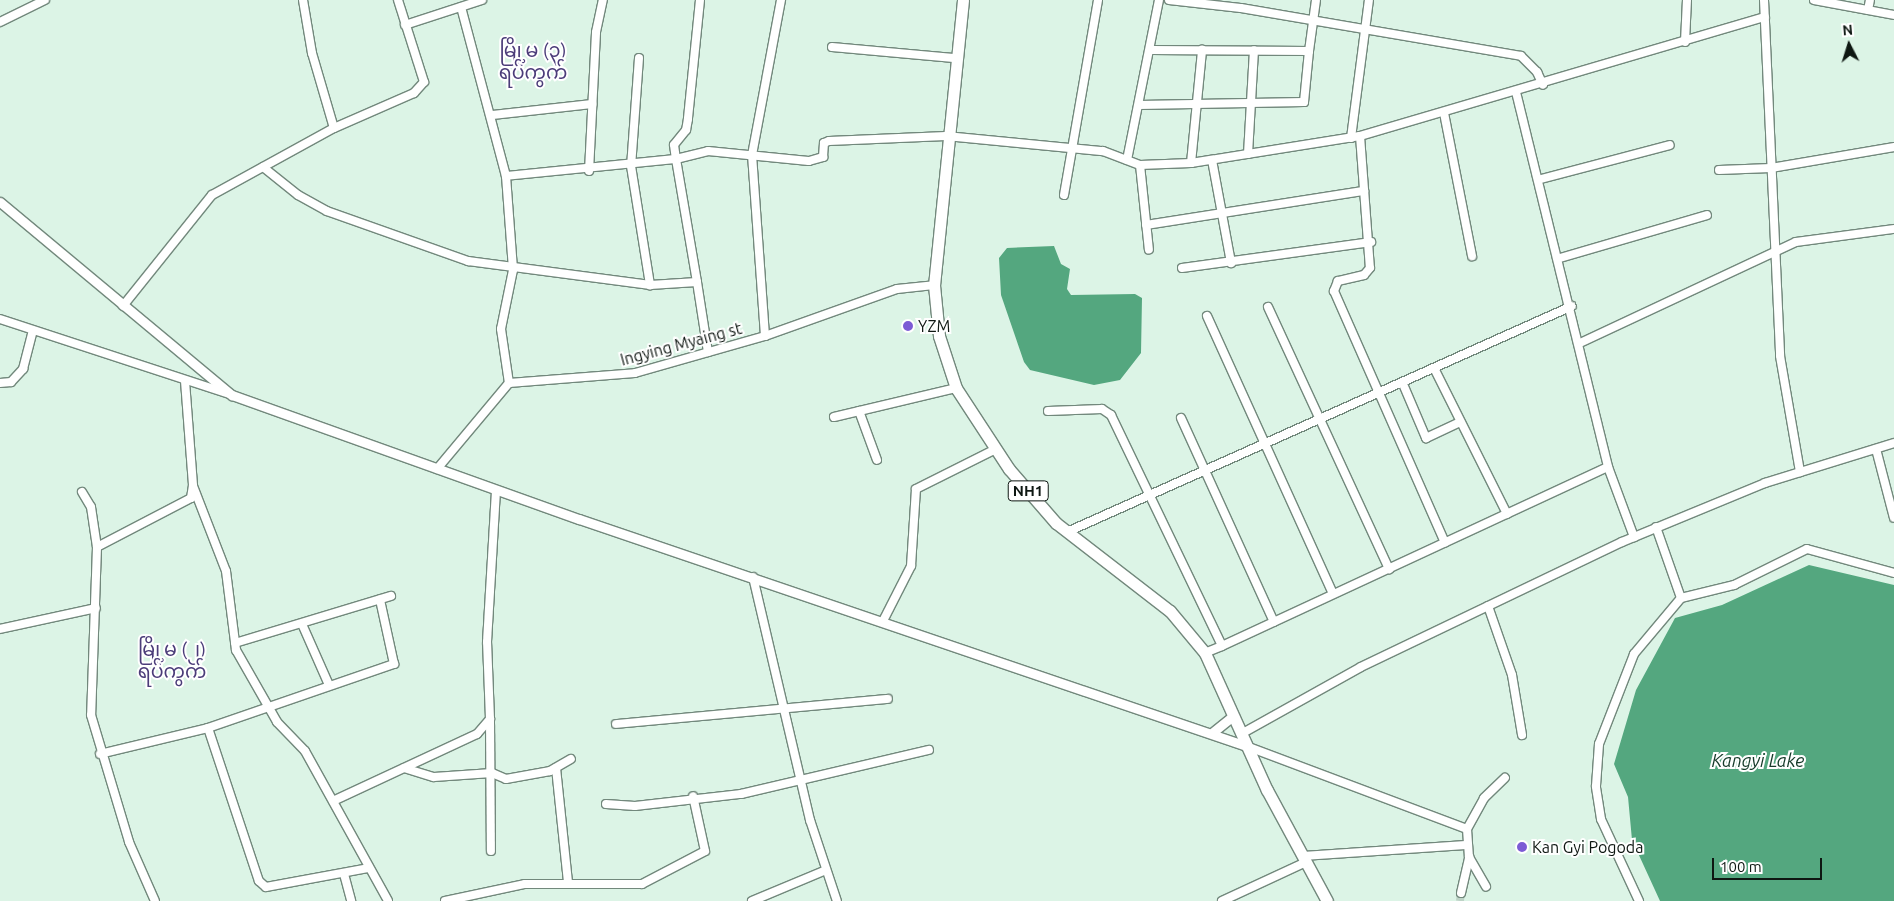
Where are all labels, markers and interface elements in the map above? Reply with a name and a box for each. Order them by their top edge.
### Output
north arrow [1824,20,1874,70]
text: N [1842,22,1854,38]
district label: မြို့မ (၃) ရပ်ကွက် [499,40,567,84]
place label: YZM [918,316,950,336]
street label: Ingying Myaing st [618,319,744,369]
marker: YZM [902,320,914,332]
road number: NH1 [1007,478,1049,504]
district label: မြို့မ (၂) ရပ်ကွက် [138,639,206,683]
water label: Kangyi Lake [1712,749,1804,771]
place label: Kan Gyi Pogoda [1532,837,1643,857]
marker: Kan Gyi Pogoda [1516,841,1528,853]
scale bar [1714,848,1824,880]
text: 100 m [1720,858,1762,875]

